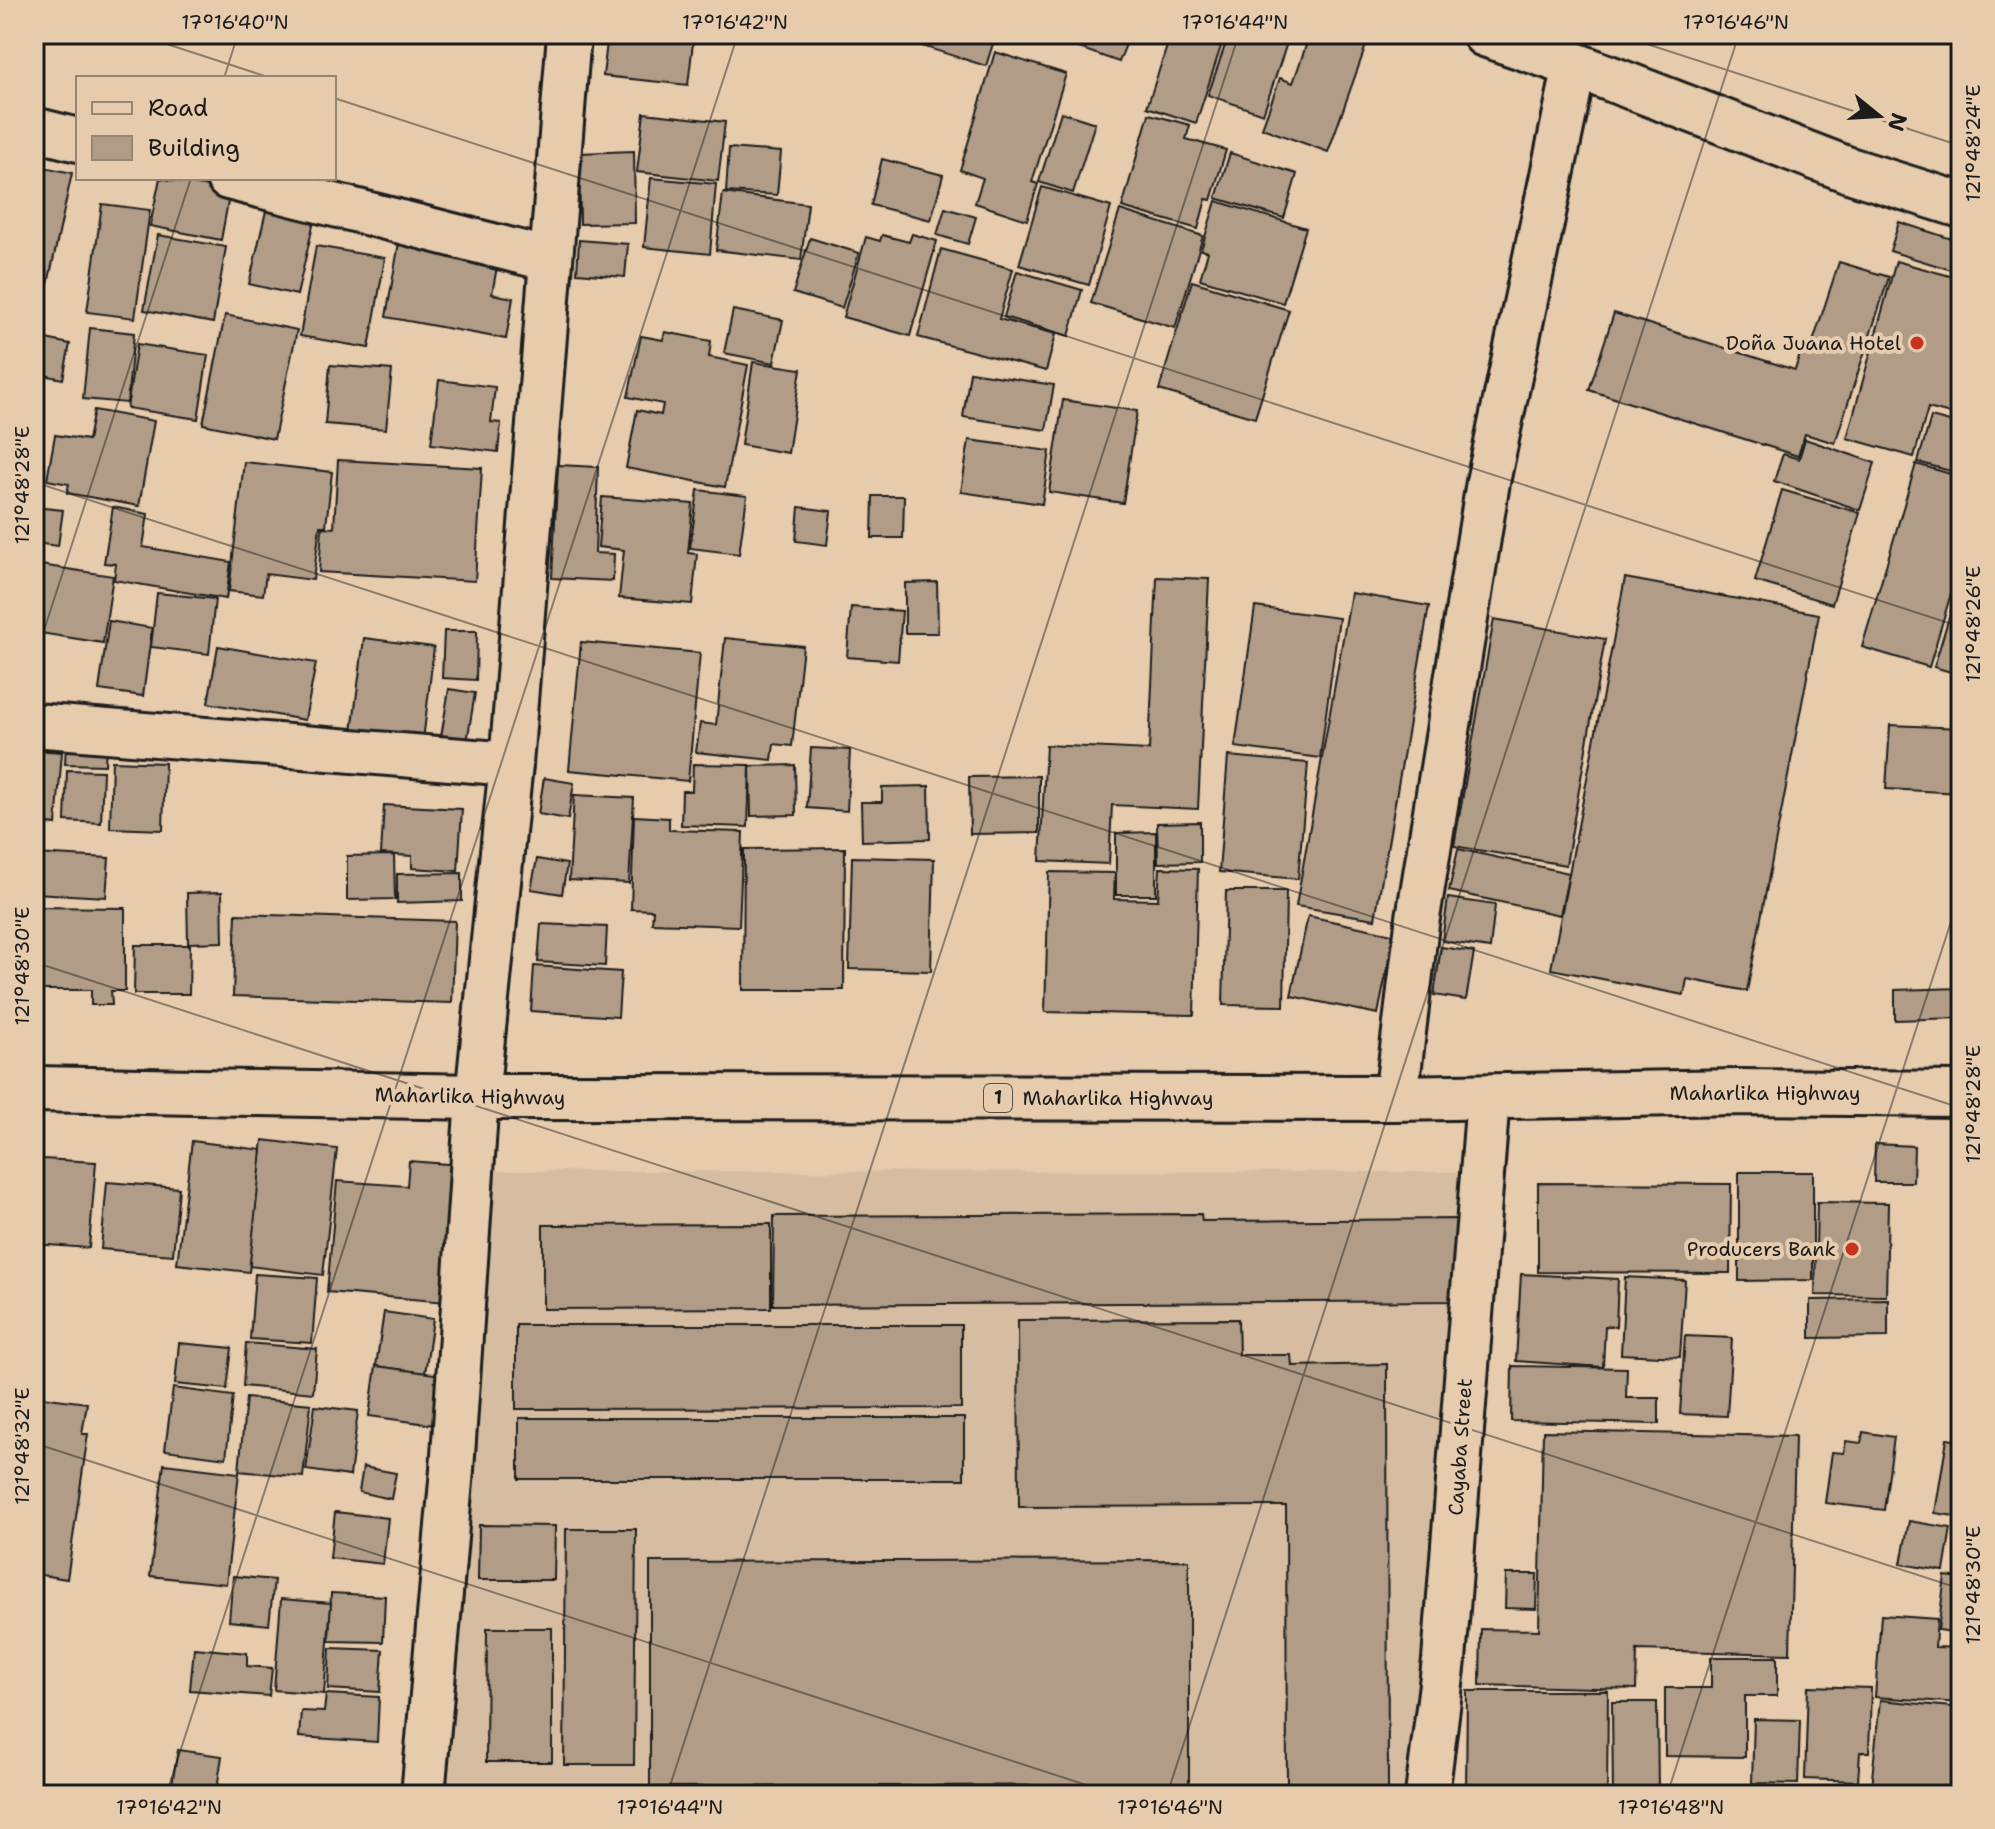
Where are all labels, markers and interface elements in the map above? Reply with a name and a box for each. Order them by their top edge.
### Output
text: 17°16'40"N [181,9,289,35]
text: 17°16'42"N [682,9,788,35]
text: 17°16'44"N [1182,9,1288,35]
text: 17°16'46"N [1683,9,1789,35]
legend [76,76,336,180]
north arrow [1839,76,1919,156]
text: 121°48'24"E [1960,84,1986,202]
text: Road [148,92,208,124]
text: N [1881,109,1914,135]
text: Building [148,132,240,164]
place label: Doña Juana Hotel [1726,330,1901,356]
marker: Doña Juana Hotel [1908,334,1926,352]
text: 121°48'28"E [9,426,35,544]
text: 121°48'26"E [1960,565,1986,683]
text: 121°48'30"E [9,906,35,1026]
text: 121°48'28"E [1960,1045,1986,1163]
street label: Maharlika Highway [1670,1080,1860,1106]
street label: Maharlika Highway [374,1081,566,1111]
road number: 1 [984,1084,1012,1112]
street label: Maharlika Highway [1023,1085,1213,1111]
place label: Producers Bank [1687,1236,1836,1262]
marker: Producers Bank [1843,1240,1861,1258]
street label: Cayaba Street [1442,1377,1478,1517]
text: 121°48'32"E [9,1387,35,1505]
text: 121°48'30"E [1960,1525,1986,1645]
text: 17°16'42"N [116,1794,222,1820]
text: 17°16'44"N [617,1794,723,1820]
text: 17°16'46"N [1117,1794,1223,1820]
text: 17°16'48"N [1618,1794,1724,1820]

